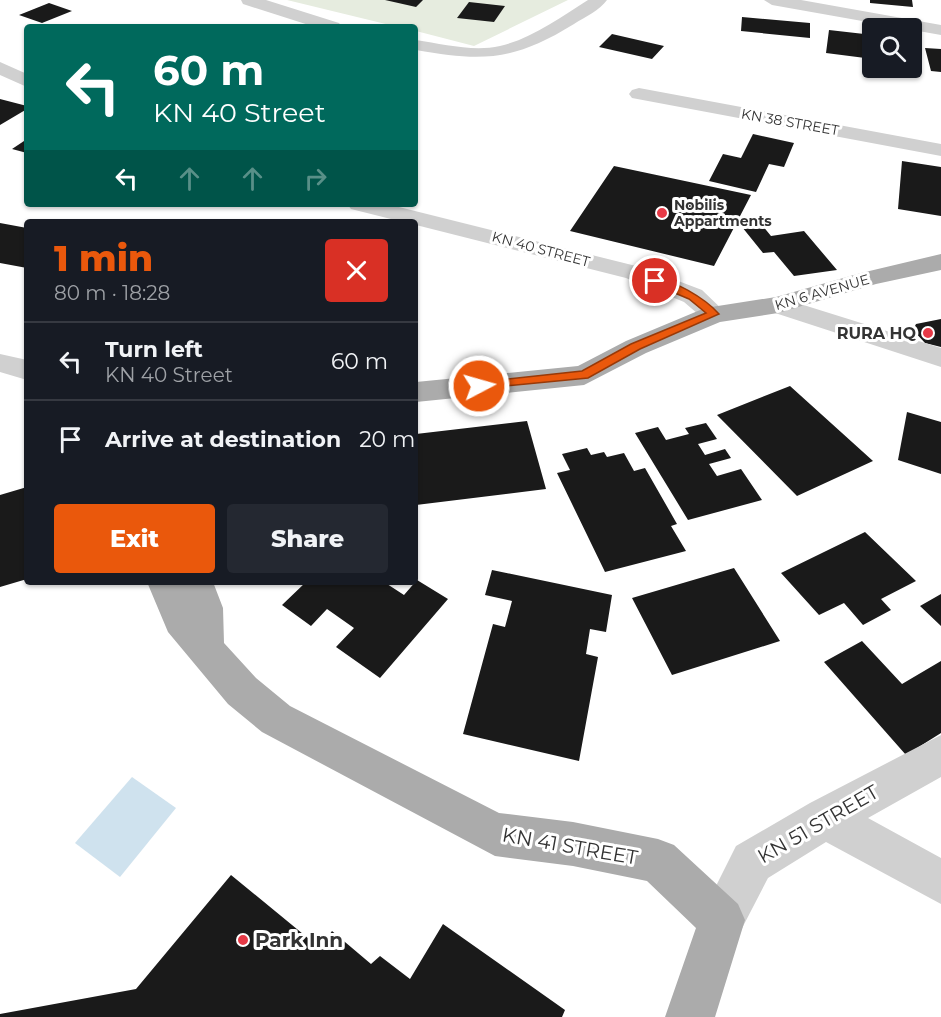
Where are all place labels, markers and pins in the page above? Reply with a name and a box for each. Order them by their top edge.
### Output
place label: Nobilis Appartments [673,196,772,230]
marker: Nobilis Appartments [655,206,669,220]
pin [629,255,680,306]
place label: RURA HQ [837,324,916,343]
marker: RURA HQ [921,326,935,340]
place label: Park Inn [255,928,343,952]
marker: Park Inn [236,933,250,947]

